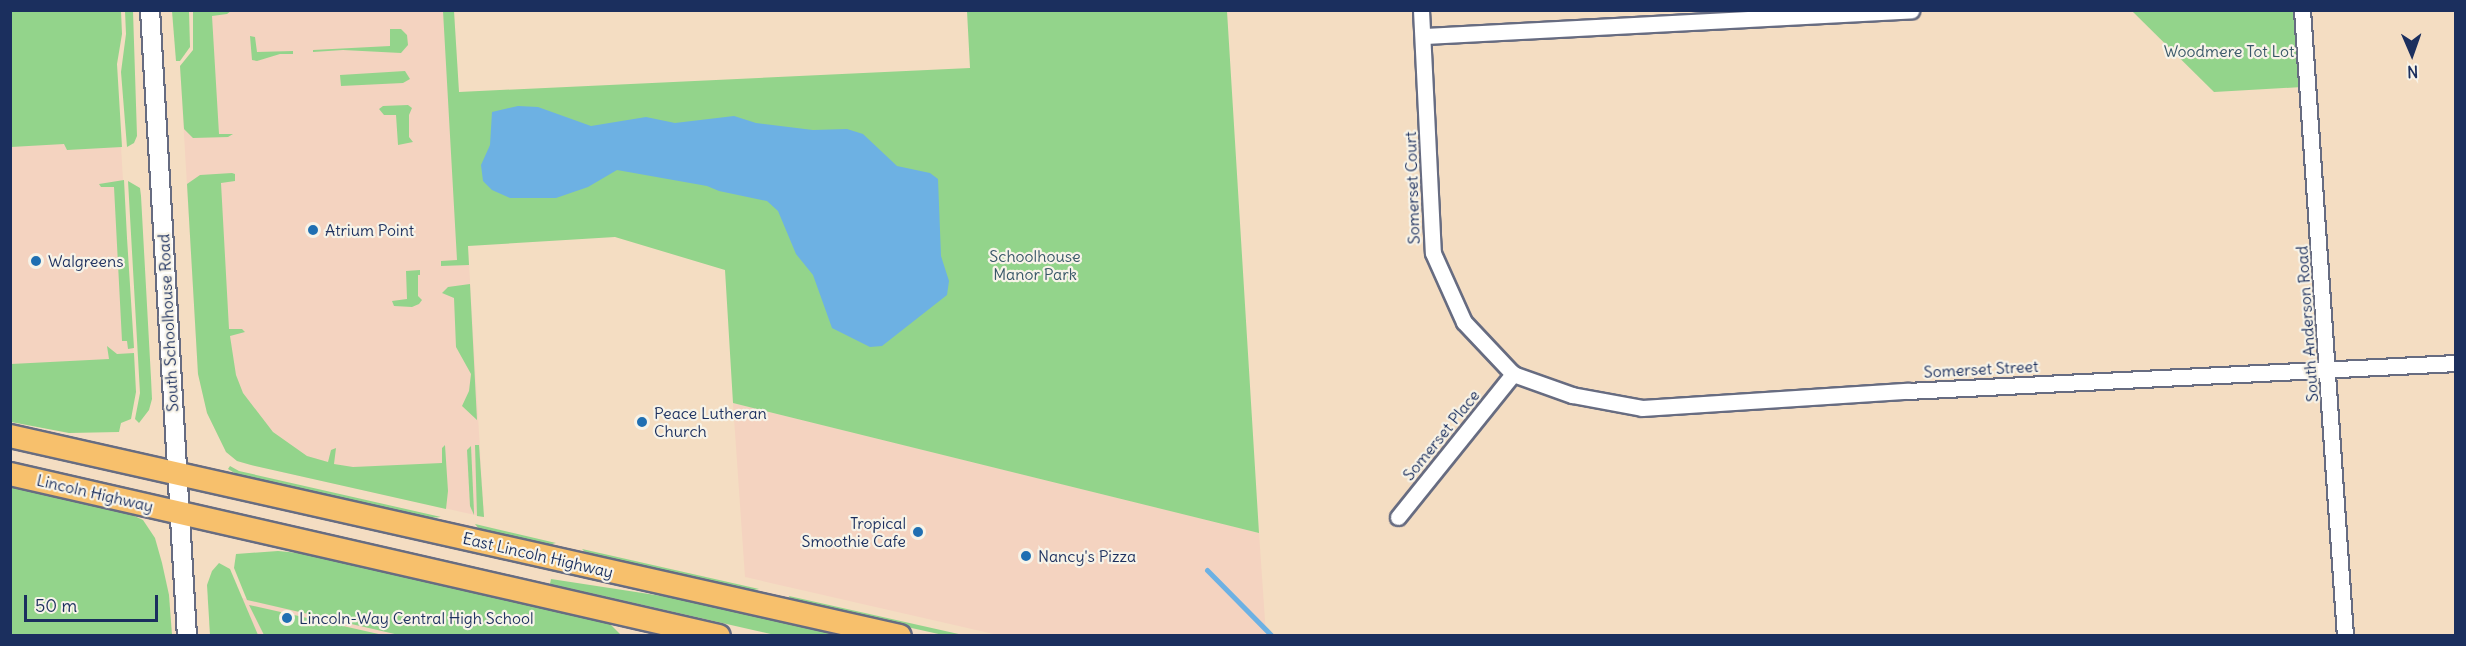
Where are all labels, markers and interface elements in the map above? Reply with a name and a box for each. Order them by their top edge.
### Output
north arrow [2382,24,2442,84]
park label: Woodmere Tot Lot [2164,41,2294,61]
text: N [2407,62,2419,82]
street label: Somerset Court [1400,131,1424,245]
place label: Atrium Point [325,220,414,240]
marker: Atrium Point [306,223,320,237]
street label: South Schoolhouse Road [154,233,182,413]
street label: South Anderson Road [2292,245,2322,403]
park label: Schoolhouse Manor Park [989,246,1081,284]
place label: Walgreens [48,251,124,271]
marker: Walgreens [29,254,43,268]
street label: Somerset Street [1923,356,2039,382]
street label: Somerset Place [1399,386,1483,484]
place label: Peace Lutheran Church [654,403,767,441]
marker: Peace Lutheran Church [635,415,649,429]
street label: Lincoln Highway [35,470,155,516]
place label: Tropical Smoothie Cafe [802,513,906,551]
marker: Tropical Smoothie Cafe [911,525,925,539]
street label: East Lincoln Highway [461,528,615,582]
place label: Nancy's Pizza [1038,546,1136,566]
marker: Nancy's Pizza [1019,549,1033,563]
scale bar [27,583,160,621]
text: 50 m [35,594,77,617]
place label: Lincoln-Way Central High School [299,608,534,628]
marker: Lincoln-Way Central High School [280,611,294,625]

